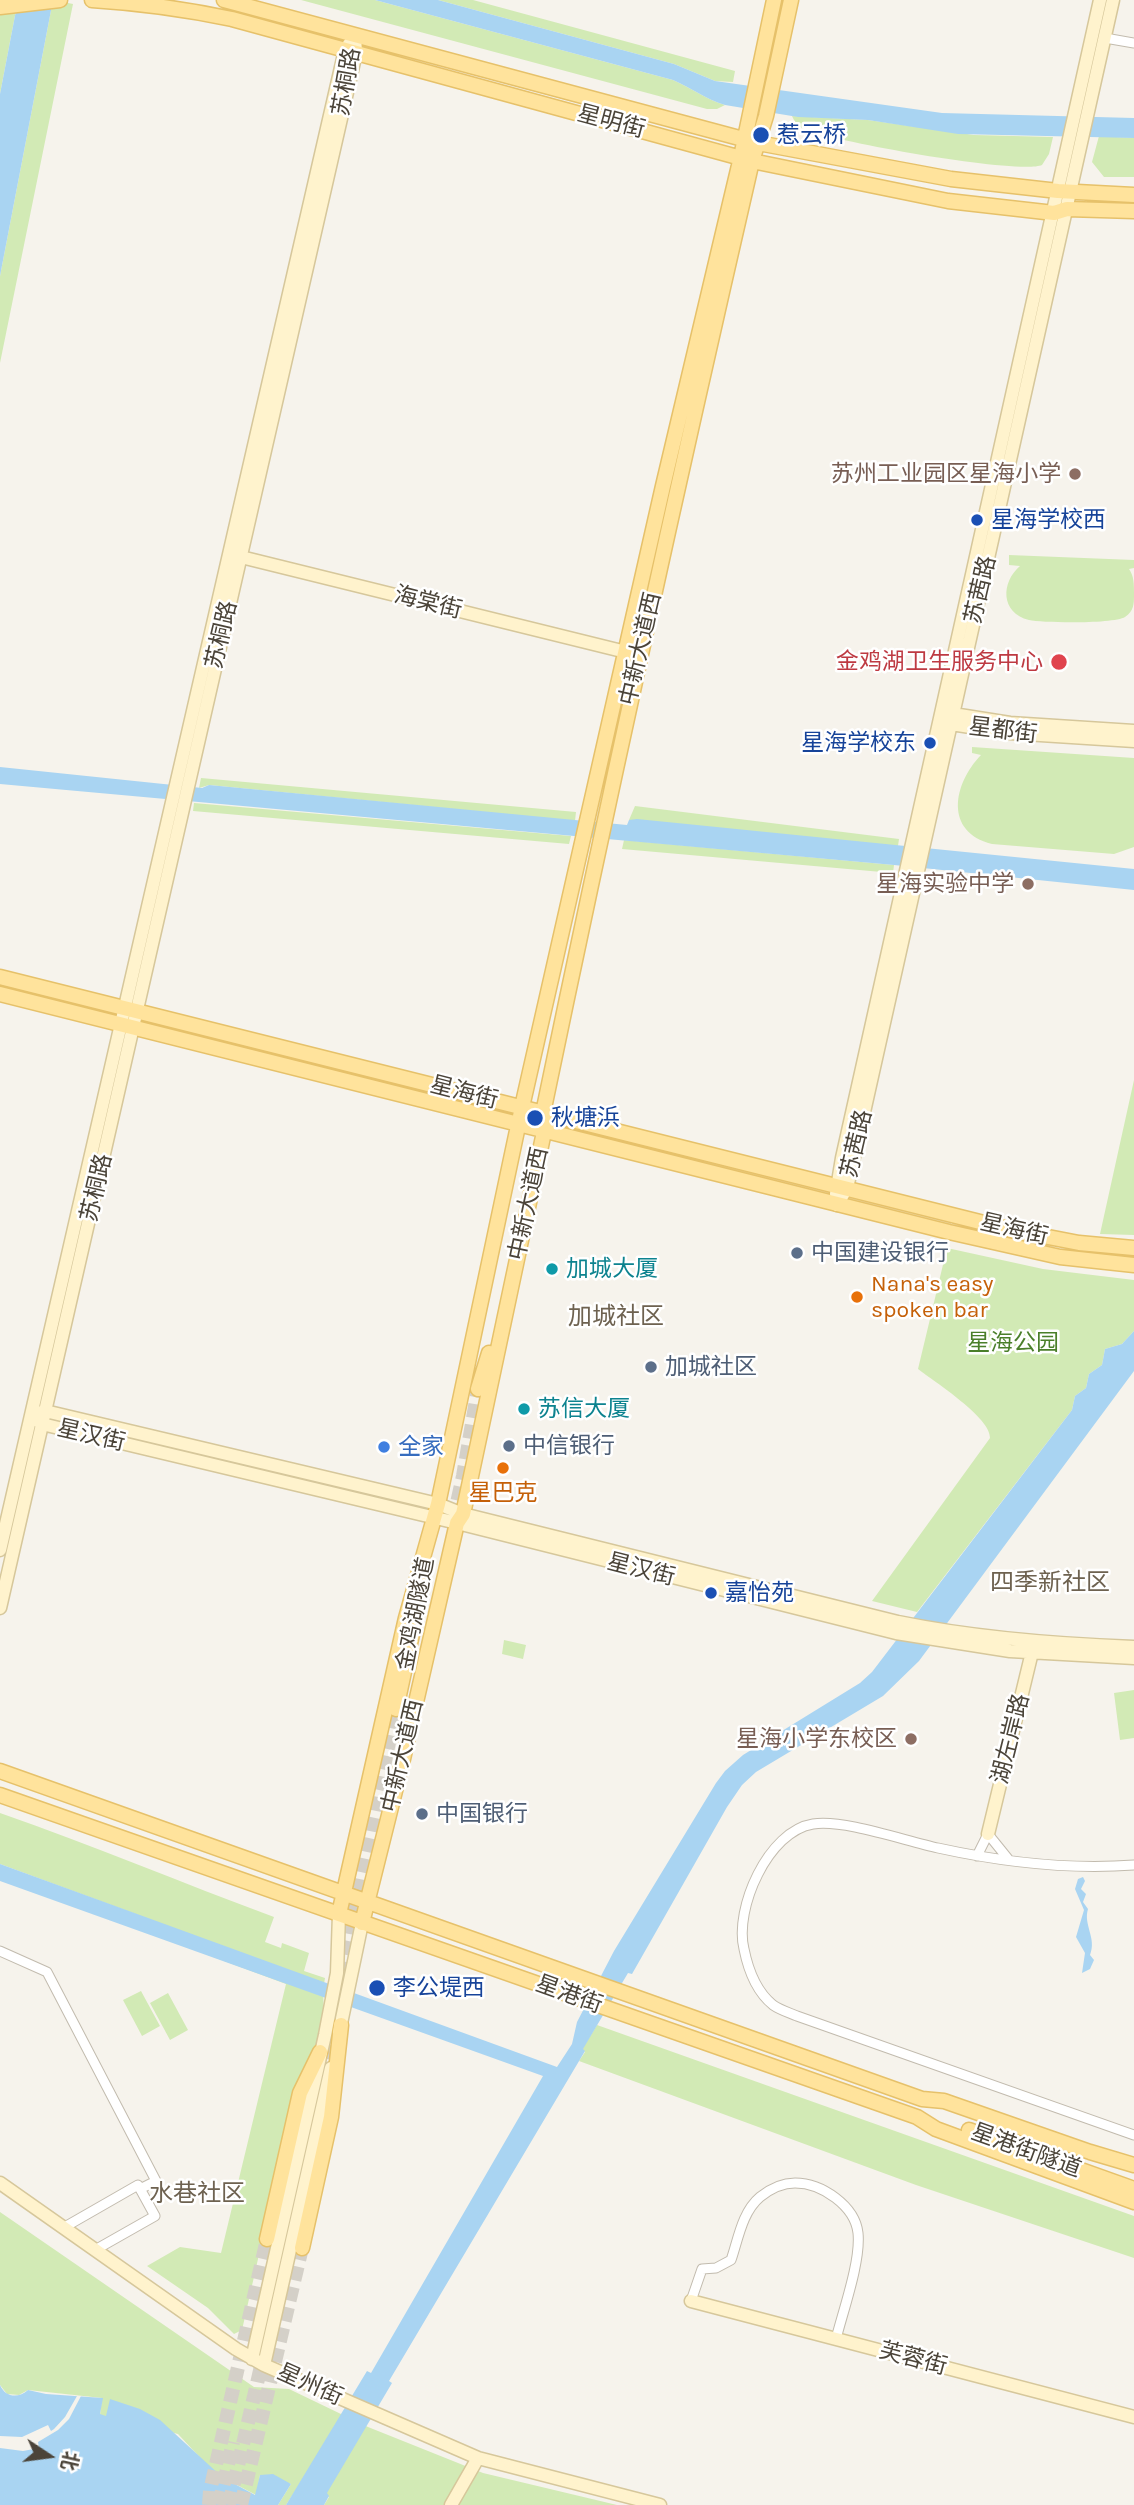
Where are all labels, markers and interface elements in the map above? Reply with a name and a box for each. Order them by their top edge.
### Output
street label: 苏桐路 [327,46,367,118]
street label: 星明街 [574,100,648,144]
place label: 惹云桥 [777,121,846,149]
marker: 惹云桥 [751,125,771,145]
place label: 苏州工业园区星海小学 [831,460,1061,488]
marker: 苏州工业园区星海小学 [1067,466,1083,482]
place label: 星海学校西 [991,506,1106,534]
marker: 星海学校西 [969,512,985,528]
street label: 苏茜路 [960,553,1002,627]
street label: 海棠街 [391,581,465,625]
street label: 中新大道西 [615,590,667,708]
street label: 苏桐路 [201,598,243,672]
place label: 金鸡湖卫生服务中心 [836,648,1043,676]
marker: 金鸡湖卫生服务中心 [1049,652,1069,672]
street label: 星都街 [967,713,1039,749]
place label: 星海学校东 [801,729,916,757]
marker: 星海学校东 [922,735,938,751]
place label: 星海实验中学 [876,870,1014,898]
marker: 星海实验中学 [1020,876,1036,892]
street label: 星海街 [427,1071,501,1115]
place label: 秋塘浜 [551,1104,620,1132]
street label: 苏茜路 [836,1107,878,1181]
marker: 秋塘浜 [525,1108,545,1128]
street label: 中新大道西 [504,1145,554,1263]
street label: 苏桐路 [76,1151,118,1225]
street label: 星海街 [977,1209,1051,1251]
place label: 中国建设银行 [811,1239,949,1267]
marker: 中国建设银行 [789,1245,805,1261]
place label: 加城大厦 [566,1255,658,1283]
marker: 加城大厦 [544,1261,560,1277]
place label: Nana's easy spoken bar [871,1270,993,1324]
marker: Nana's easy spoken bar [849,1289,865,1305]
district label: 加城社区 [568,1303,664,1331]
park label: 星海公园 [967,1329,1059,1357]
place label: 加城社区 [665,1353,757,1381]
marker: 加城社区 [643,1359,659,1375]
place label: 苏信大厦 [538,1395,630,1423]
marker: 苏信大厦 [516,1401,532,1417]
street label: 星汉街 [54,1415,128,1457]
place label: 中信银行 [523,1432,615,1460]
place label: 全家 [398,1433,444,1461]
marker: 中信银行 [501,1438,517,1454]
marker: 全家 [376,1439,392,1455]
marker: 星巴克 [495,1460,511,1476]
place label: 星巴克 [469,1479,537,1507]
street label: 星汉街 [604,1548,678,1592]
street label: 金鸡湖隧道 [391,1555,441,1673]
district label: 四季新社区 [990,1569,1110,1597]
place label: 嘉怡苑 [725,1579,794,1607]
marker: 嘉怡苑 [703,1585,719,1601]
street label: 湖左岸路 [986,1691,1036,1787]
street label: 中新大道西 [377,1697,429,1815]
place label: 星海小学东校区 [736,1725,897,1753]
marker: 星海小学东校区 [903,1731,919,1747]
place label: 中国银行 [436,1800,528,1828]
marker: 中国银行 [414,1806,430,1822]
street label: 星港街 [532,1970,606,2020]
place label: 李公堤西 [393,1974,485,2002]
marker: 李公堤西 [367,1978,387,1998]
street label: 星港街隧道 [967,2118,1085,2184]
district label: 水巷社区 [149,2180,245,2208]
street label: 芙蓉街 [876,2337,950,2381]
street label: 星州街 [273,2358,347,2412]
north arrow [14,2421,84,2491]
text: 北 [57,2449,82,2472]

